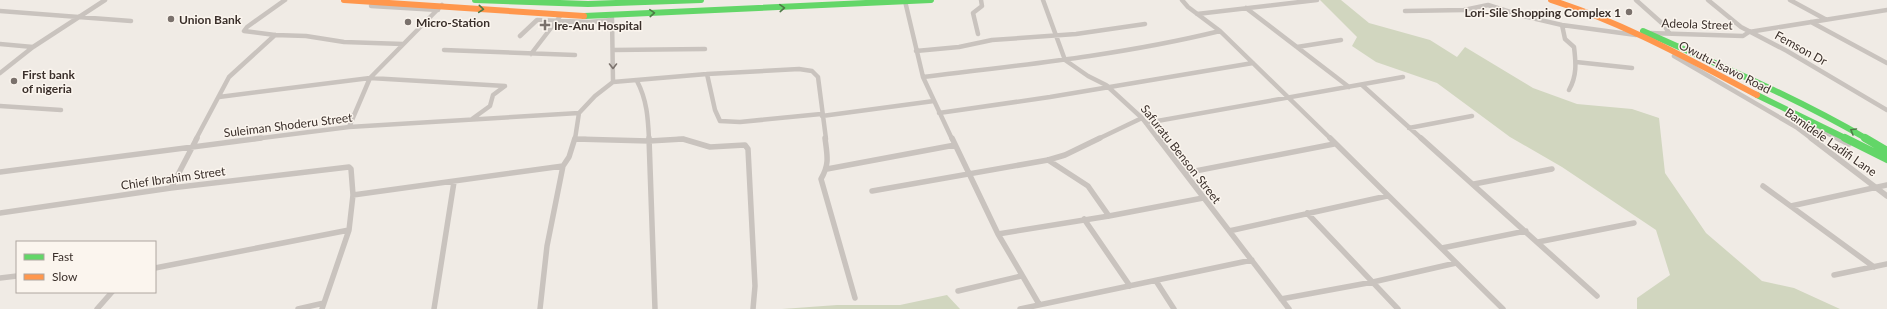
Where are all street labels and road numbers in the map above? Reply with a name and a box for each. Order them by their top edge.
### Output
street label: Adeola Street [1661,15,1734,33]
street label: Femson Dr [1772,27,1830,69]
street label: Owutu-Isawo Road [1676,37,1774,97]
street label: Safuratu Benson Street [1138,102,1225,207]
street label: Bamidele Ladifi Lane [1782,105,1880,179]
street label: Suleiman Shoderu Street [223,110,354,140]
street label: Chief Ibrahim Street [120,163,227,193]

